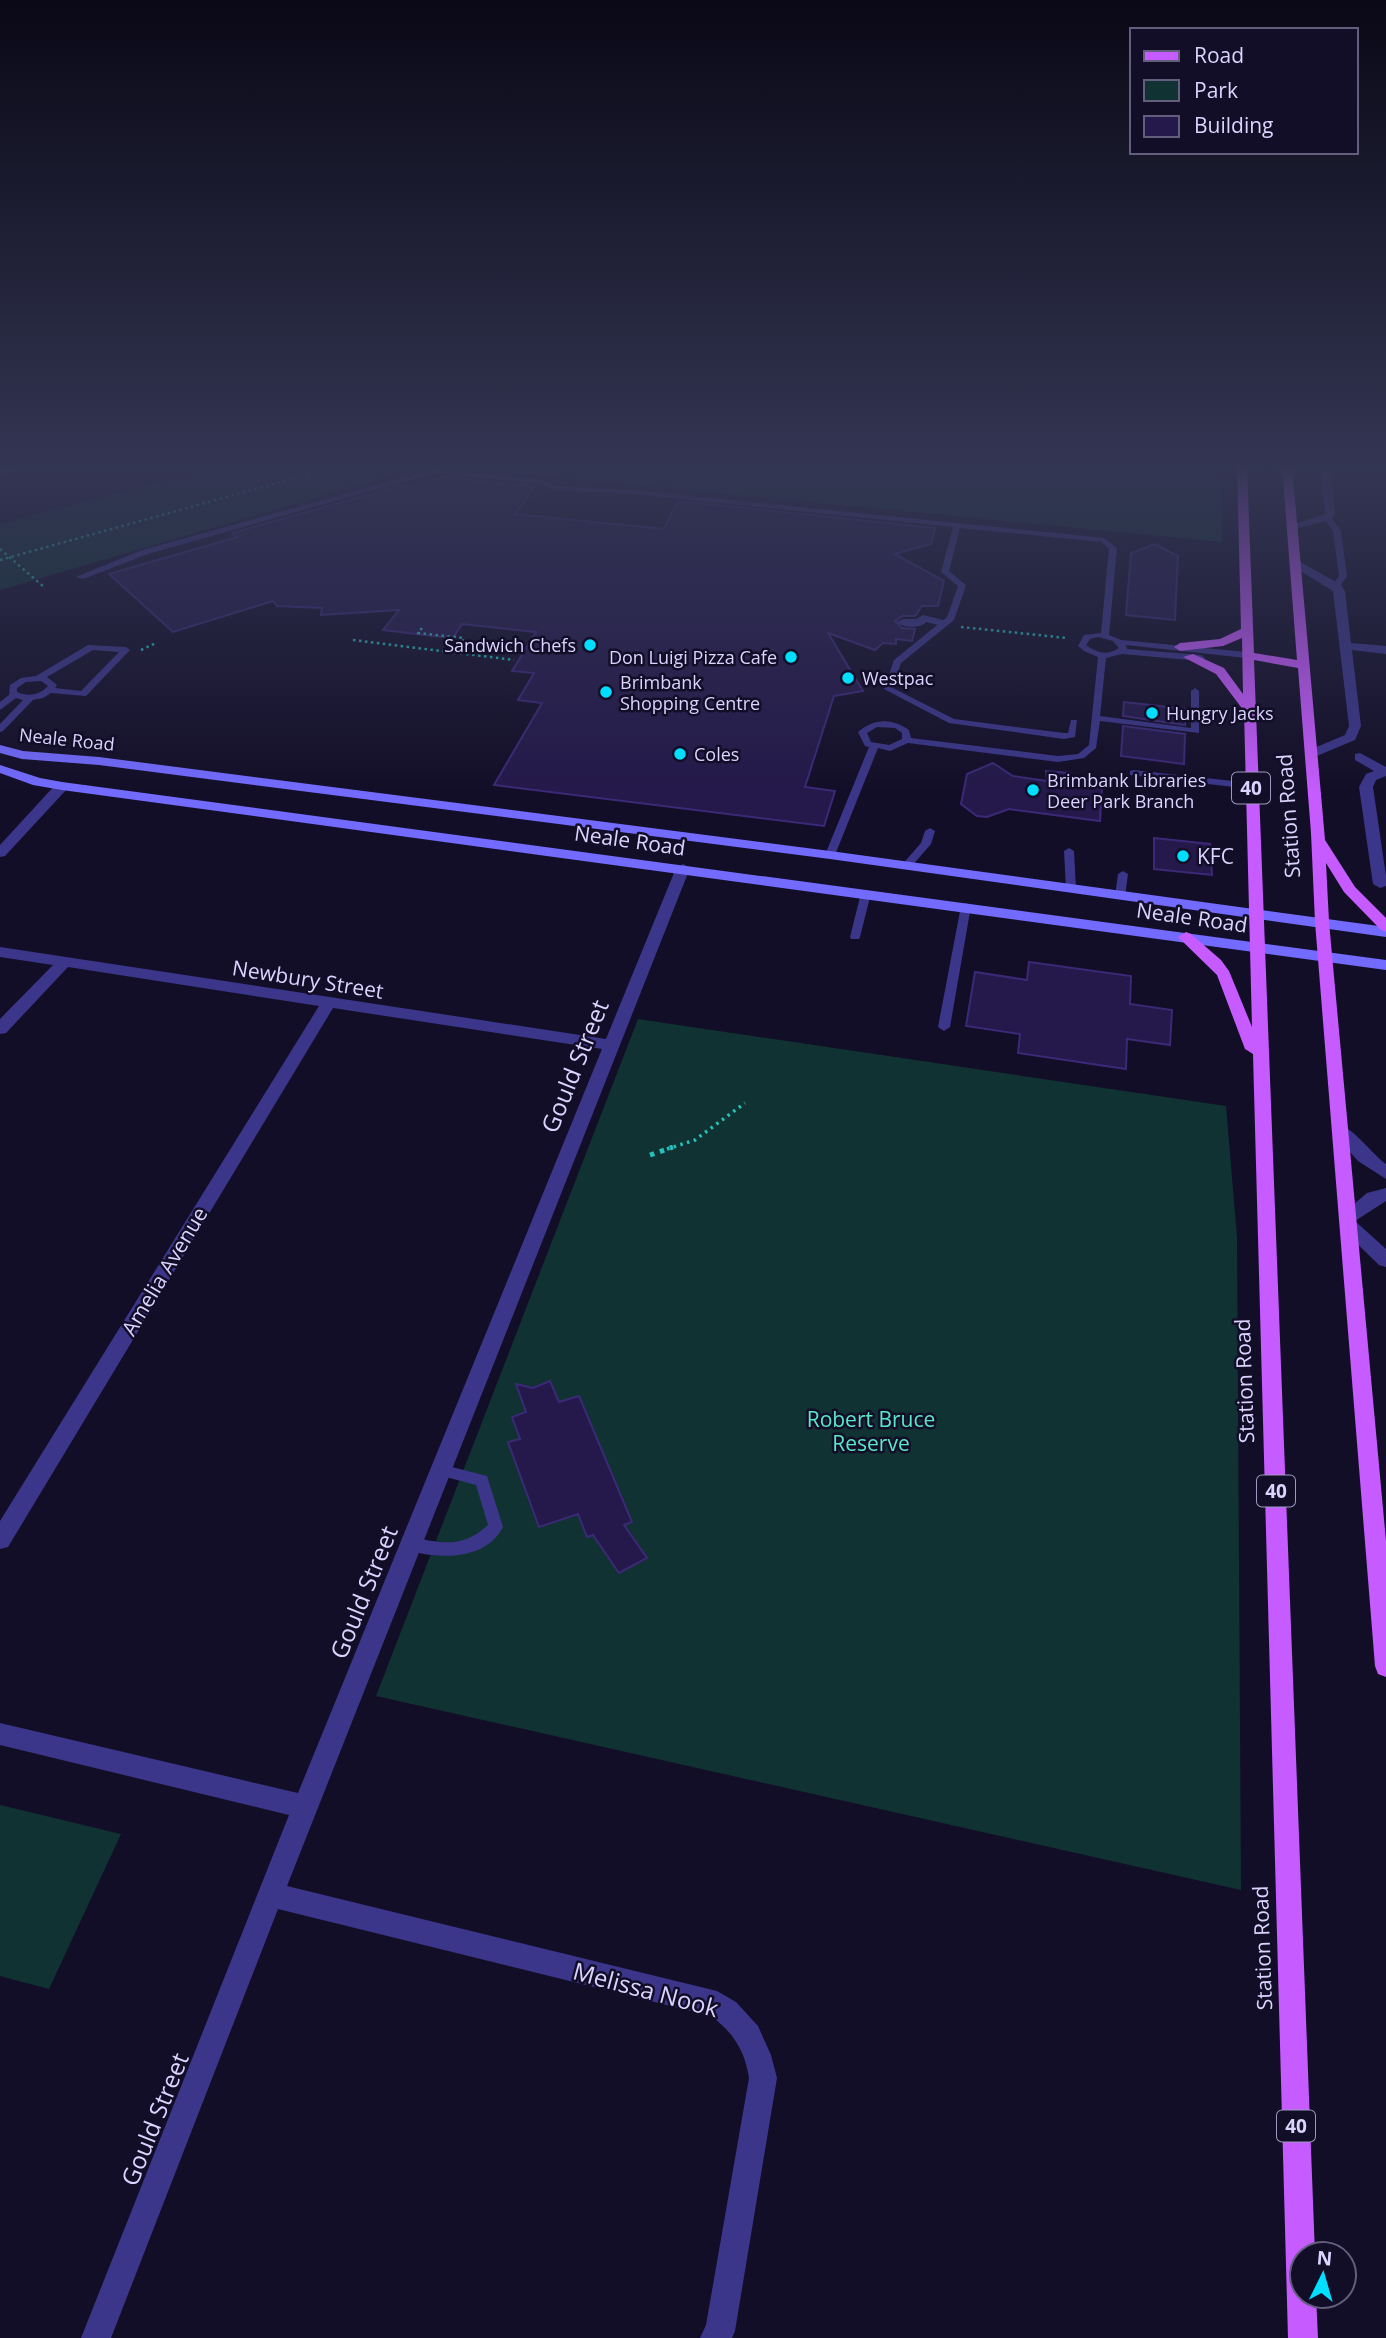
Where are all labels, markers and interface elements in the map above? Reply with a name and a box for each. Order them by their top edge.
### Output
legend [1130,28,1358,154]
text: Road [1194,41,1244,69]
text: Park [1194,76,1238,104]
text: Building [1194,111,1273,139]
place label: Sandwich Chefs [444,633,576,657]
marker: Sandwich Chefs [582,637,598,653]
place label: Don Luigi Pizza Cafe [609,645,777,669]
marker: Don Luigi Pizza Cafe [783,649,799,665]
place label: Westpac [862,666,934,690]
place label: Brimbank Shopping Centre [620,670,760,715]
marker: Westpac [840,670,856,686]
marker: Brimbank Shopping Centre [598,684,614,700]
place label: Hungry Jacks [1166,701,1274,725]
marker: Hungry Jacks [1144,705,1160,721]
street label: Neale Road [18,722,116,756]
place label: Coles [694,742,739,766]
marker: Coles [672,746,688,762]
street label: Station Road [1270,753,1306,879]
place label: Brimbank Libraries Deer Park Branch [1047,768,1206,813]
road number: 40 [1232,772,1270,804]
marker: Brimbank Libraries Deer Park Branch [1025,782,1041,798]
street label: Neale Road [573,818,687,862]
place label: KFC [1197,842,1234,870]
marker: KFC [1175,848,1191,864]
street label: Neale Road [1135,895,1249,939]
street label: Newbury Street [230,953,386,1005]
street label: Gould Street [532,995,616,1137]
street label: Amelia Avenue [115,1201,213,1341]
street label: Station Road [1228,1318,1260,1444]
park label: Robert Bruce Reserve [807,1405,935,1457]
road number: 40 [1257,1476,1295,1506]
street label: Gould Street [321,1521,405,1663]
street label: Station Road [1246,1885,1278,2011]
street label: Melissa Nook [570,1954,723,2024]
street label: Gould Street [112,2048,196,2190]
road number: 40 [1277,2110,1315,2142]
north arrow [1288,2240,1358,2310]
text: N [1316,2244,1333,2272]

